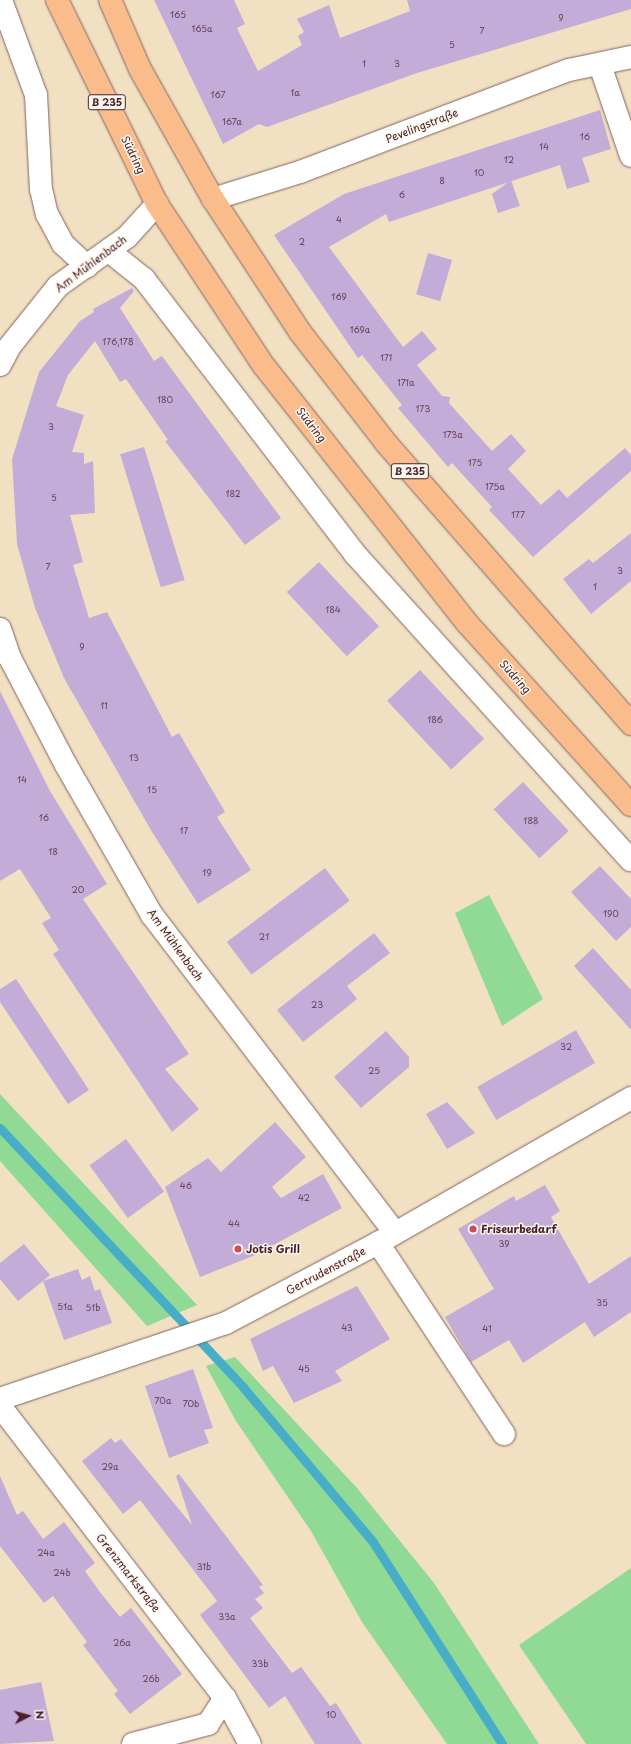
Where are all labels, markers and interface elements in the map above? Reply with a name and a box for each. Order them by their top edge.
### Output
house number: 165 [170,9,186,19]
house number: 9 [558,12,564,22]
house number: 165a [191,23,213,33]
house number: 7 [479,25,485,35]
house number: 5 [449,39,455,49]
house number: 1 [362,58,366,68]
house number: 3 [394,58,400,68]
house number: 1a [290,87,300,97]
house number: 167 [211,89,225,99]
road number: B 235 [88,94,126,110]
street label: Pevelingstraße [384,106,460,146]
house number: 167a [222,116,242,126]
house number: 16 [580,131,590,141]
street label: Südring [118,134,148,176]
house number: 14 [539,141,549,151]
house number: 12 [504,154,514,164]
house number: 10 [474,167,484,177]
house number: 8 [439,175,445,185]
house number: 6 [399,189,405,199]
house number: 4 [336,214,342,224]
street label: Am Mühlenbach [53,233,129,295]
house number: 2 [299,236,305,246]
house number: 169 [331,291,347,301]
house number: 169a [350,324,370,334]
house number: 176,178 [102,336,134,346]
house number: 171 [380,352,392,362]
house number: 171a [397,377,415,387]
house number: 180 [157,394,173,404]
house number: 173 [416,403,430,413]
street label: Südring [293,405,329,445]
house number: 3 [48,421,54,431]
house number: 173a [443,429,463,439]
house number: 175 [468,457,482,467]
road number: B 235 [391,463,429,479]
house number: 175a [485,481,505,491]
house number: 182 [225,488,241,498]
house number: 5 [51,492,57,502]
house number: 177 [511,509,525,519]
house number: 7 [45,561,51,571]
house number: 3 [617,565,623,575]
house number: 1 [593,581,597,591]
house number: 184 [325,604,341,614]
house number: 9 [79,641,85,651]
street label: Südring [497,658,533,696]
house number: 11 [100,700,108,710]
house number: 186 [427,714,443,724]
house number: 13 [129,752,139,762]
house number: 14 [17,774,27,784]
house number: 15 [147,784,157,794]
house number: 16 [39,812,49,822]
house number: 188 [523,815,539,825]
house number: 17 [180,825,188,835]
house number: 18 [48,846,58,856]
house number: 19 [202,867,212,877]
house number: 20 [72,884,84,894]
street label: Am Mühlenbach [144,906,206,984]
house number: 190 [603,908,619,918]
house number: 21 [259,931,269,941]
house number: 23 [311,999,323,1009]
house number: 32 [560,1041,572,1051]
house number: 25 [368,1065,380,1075]
house number: 46 [180,1180,192,1190]
house number: 42 [298,1192,310,1202]
house number: 44 [228,1218,240,1228]
place label: Friseurbedarf [481,1222,557,1236]
marker: Friseurbedarf [468,1224,478,1234]
house number: 39 [498,1238,510,1248]
place label: Jotis Grill [246,1242,300,1256]
marker: Jotis Grill [233,1244,243,1254]
street label: Gertrudenstraße [284,1244,368,1298]
house number: 35 [596,1297,608,1307]
house number: 51a [57,1301,73,1311]
house number: 51b [86,1302,100,1312]
house number: 43 [341,1322,353,1332]
house number: 41 [482,1323,492,1333]
house number: 45 [298,1363,310,1373]
house number: 70a [154,1395,172,1405]
house number: 70b [183,1398,199,1408]
house number: 29a [102,1461,118,1471]
street label: Grenzmarkstraße [93,1531,163,1615]
house number: 24a [37,1547,55,1557]
house number: 31b [197,1561,211,1571]
house number: 24b [53,1567,71,1577]
house number: 33a [218,1611,236,1621]
house number: 26a [113,1637,131,1647]
house number: 33b [251,1658,269,1668]
house number: 26b [142,1673,160,1683]
north arrow [8,1696,48,1736]
text: N [32,1709,49,1720]
house number: 10 [326,1709,336,1719]

